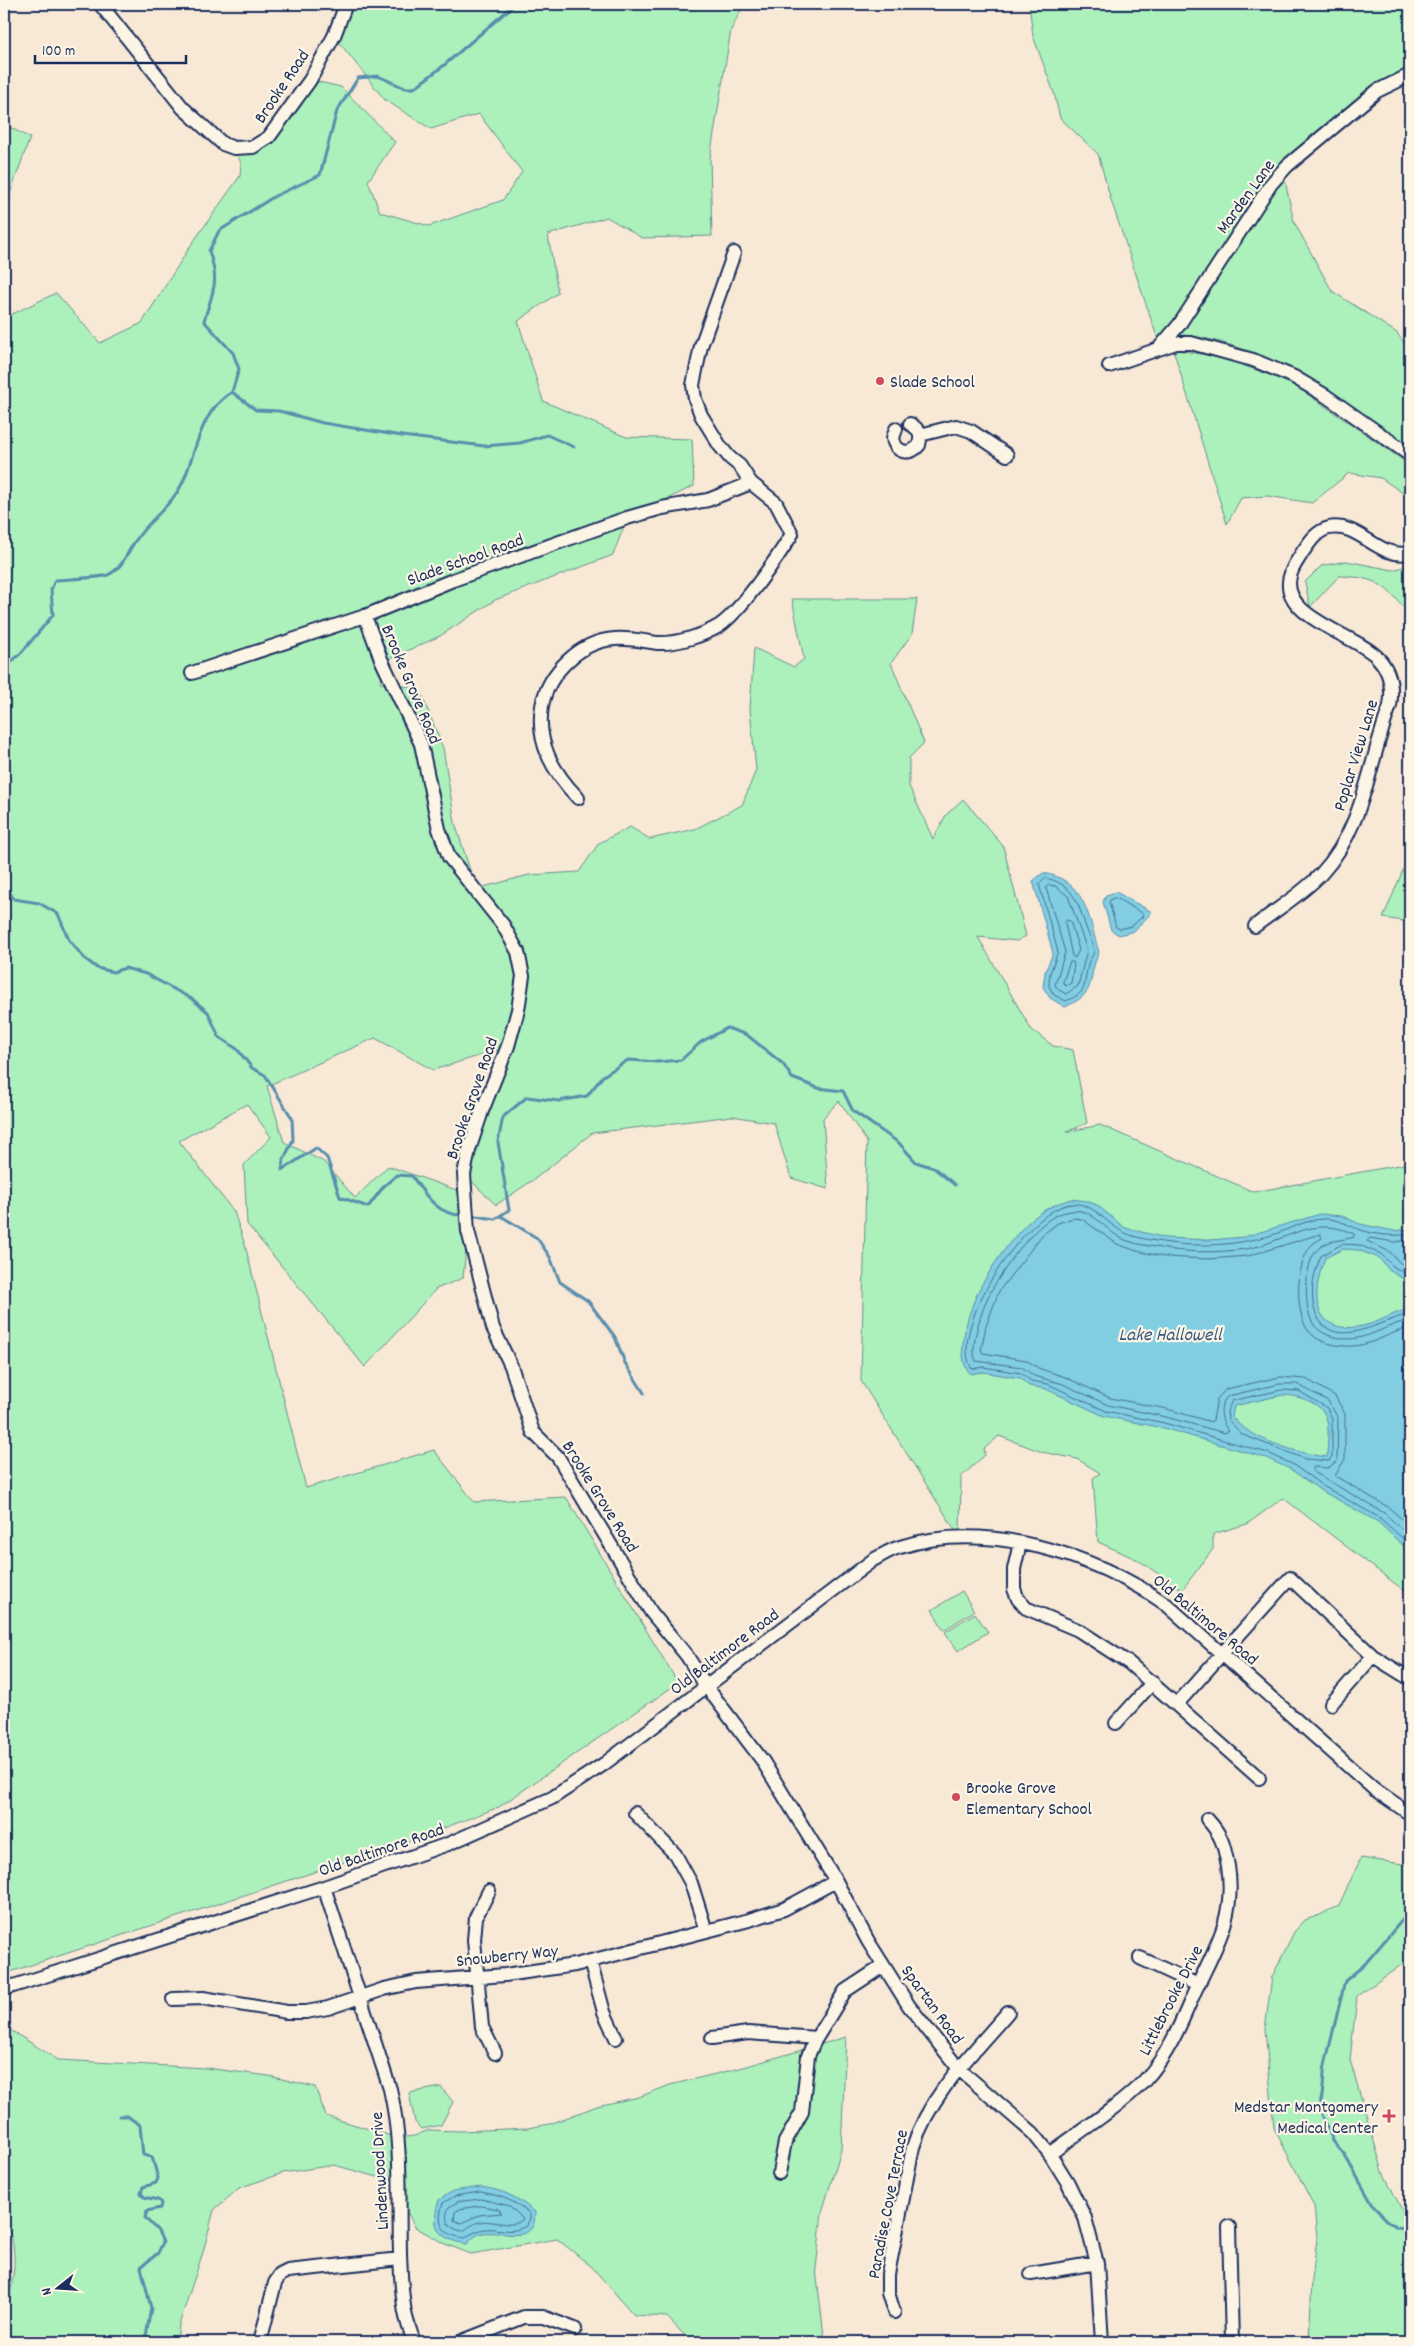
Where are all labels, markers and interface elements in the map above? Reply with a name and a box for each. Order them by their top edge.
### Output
scale bar [35,32,186,64]
text: 100 m [42,41,75,63]
street label: Brooke Road [249,45,317,129]
street label: Marden Lane [1211,155,1283,240]
place label: Slade School [890,371,976,396]
marker: Slade School [874,375,886,387]
street label: Slade School Road [404,529,528,594]
street label: Brooke Grove Road [373,621,446,749]
street label: Poplar View Lane [1329,697,1386,815]
street label: Brooke Grove Road [441,1034,506,1163]
water label: Lake Hallowell [1119,1323,1223,1350]
street label: Brooke Grove Road [554,1437,643,1558]
street label: Old Baltimore Road [1146,1569,1263,1673]
street label: Old Baltimore Road [666,1604,785,1702]
place label: Brooke Grove Elementary School [966,1777,1093,1823]
marker: Brooke Grove Elementary School [950,1791,962,1803]
street label: Old Baltimore Road [316,1818,448,1885]
street label: Snowberry Way [455,1940,560,1975]
street label: Littlebrooke Drive [1134,1942,1211,2061]
street label: Spartan Road [894,1961,968,2050]
place label: Medstar Montgomery Medical Center [1234,2096,1379,2142]
marker: Medstar Montgomery Medical Center [1382,2109,1396,2123]
street label: Lindenwood Drive [366,2111,397,2231]
street label: Paradise Cove Terrace [863,2128,916,2281]
north arrow [32,2264,82,2314]
text: N [37,2285,58,2297]

